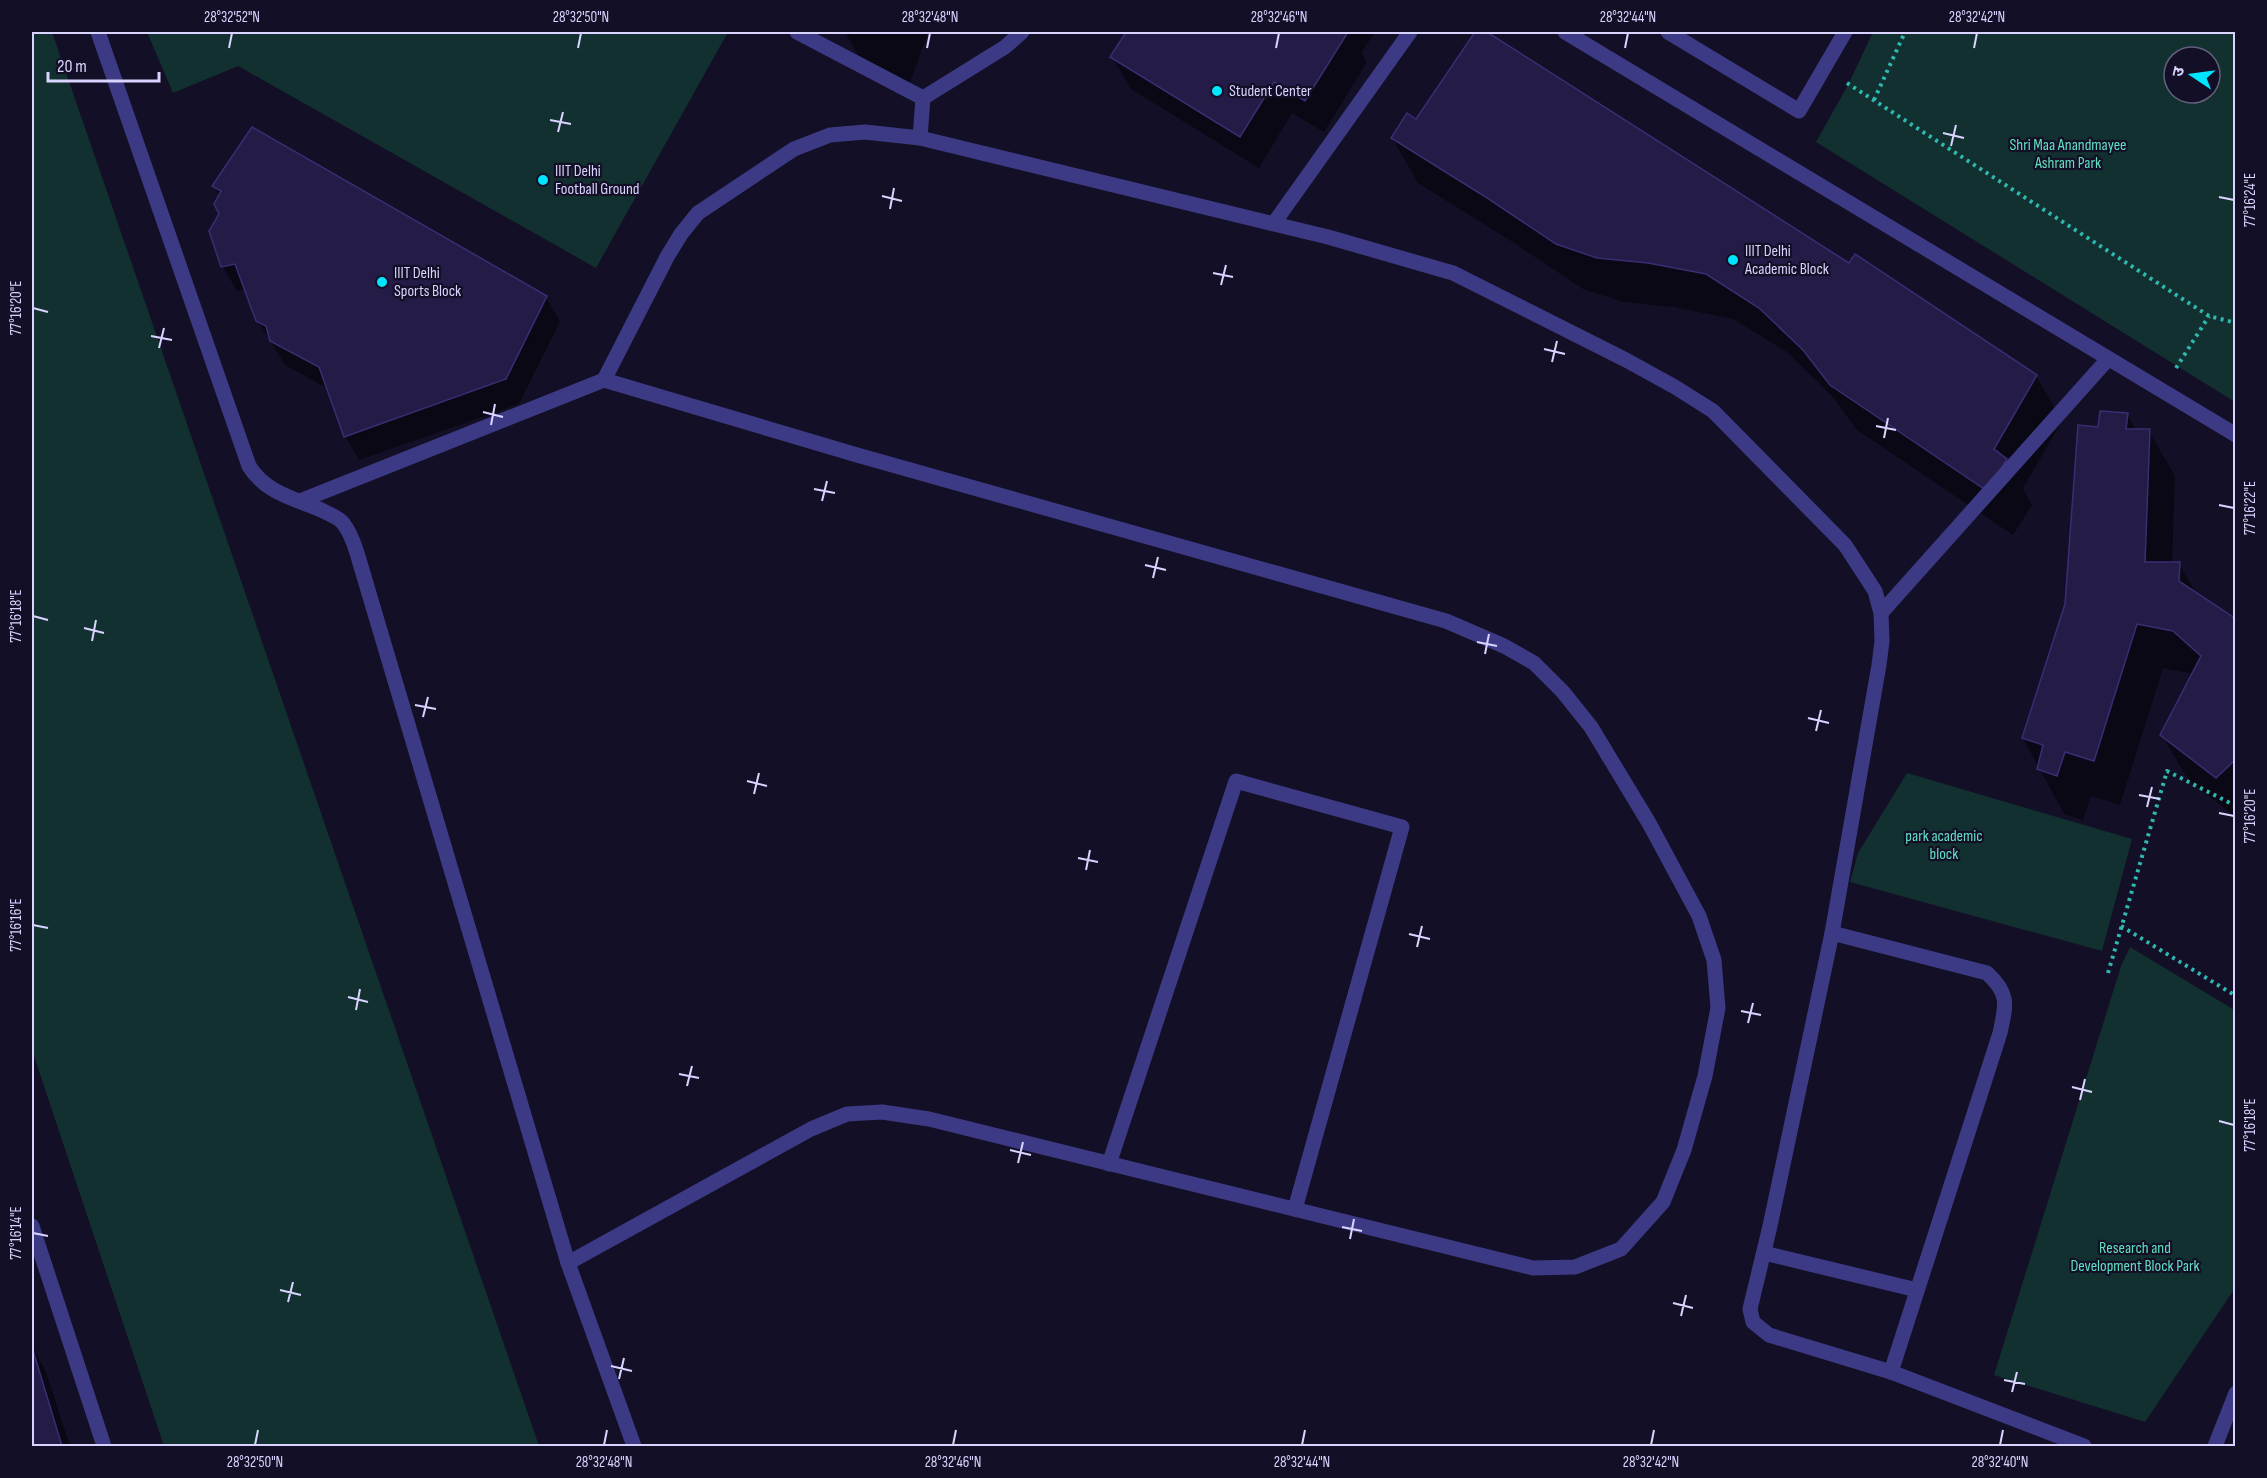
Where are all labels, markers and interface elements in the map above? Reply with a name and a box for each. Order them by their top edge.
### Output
text: 28°32'52"N [204,8,260,27]
text: 28°32'50"N [553,8,609,27]
text: 28°32'48"N [902,8,958,27]
text: 28°32'46"N [1251,8,1307,27]
text: 28°32'44"N [1600,8,1656,27]
text: 28°32'42"N [1949,8,2005,27]
scale bar [48,45,159,83]
north arrow [2162,45,2222,105]
text: 20 m [57,56,87,77]
text: उ [2169,65,2189,79]
place label: Student Center [1229,82,1312,101]
marker: Student Center [1210,84,1224,98]
park label: Shri Maa Anandmayee Ashram Park [2009,136,2127,173]
place label: IIIT Delhi Football Ground [555,162,639,199]
marker: IIIT Delhi Football Ground [536,173,550,187]
text: 77°16'24"E [2241,173,2260,227]
place label: IIIT Delhi Academic Block [1744,242,1829,279]
marker: IIIT Delhi Academic Block [1726,253,1740,267]
place label: IIIT Delhi Sports Block [394,264,461,301]
marker: IIIT Delhi Sports Block [375,275,389,289]
text: 77°16'20"E [7,281,26,335]
text: 77°16'22"E [2241,481,2260,535]
text: 77°16'18"E [7,589,26,643]
text: 77°16'20"E [2241,789,2260,843]
park label: park academic block [1905,827,1983,864]
text: 77°16'16"E [7,898,26,952]
text: 77°16'18"E [2241,1098,2260,1152]
text: 77°16'14"E [7,1206,26,1260]
park label: Research and Development Block Park [2070,1239,2200,1276]
text: 28°32'50"N [227,1453,283,1472]
text: 28°32'48"N [576,1453,632,1472]
text: 28°32'46"N [925,1453,981,1472]
text: 28°32'44"N [1274,1453,1330,1472]
text: 28°32'42"N [1623,1453,1679,1472]
text: 28°32'40"N [1972,1453,2028,1472]

